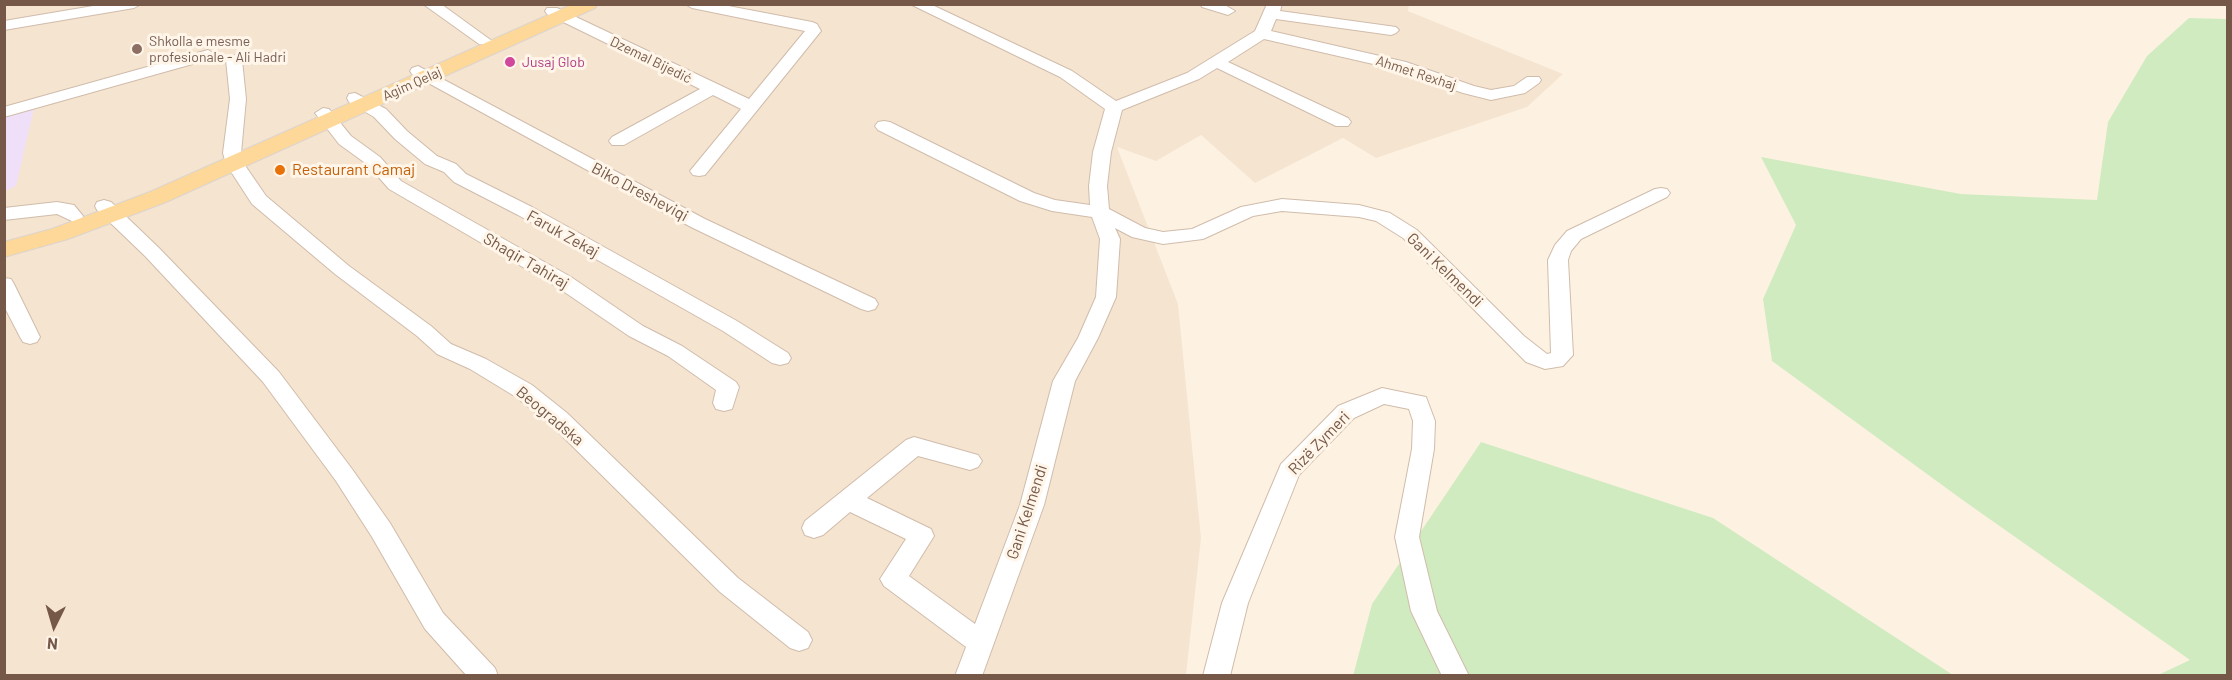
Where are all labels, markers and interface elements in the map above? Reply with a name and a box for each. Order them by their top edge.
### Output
place label: Shkolla e mesme profesionale - Ali Hadri [149,33,286,66]
street label: Dzemal Bijedić [607,33,695,87]
marker: Shkolla e mesme profesionale - Ali Hadri [130,42,144,56]
street label: Ahmet Rexhaj [1374,52,1458,94]
place label: Jusaj Glob [522,54,585,70]
marker: Jusaj Glob [503,55,517,69]
street label: Agim Qelaj [380,64,444,104]
street label: Biko Dresheviqi [588,158,692,226]
place label: Restaurant Camaj [292,160,415,180]
marker: Restaurant Camaj [273,163,287,177]
street label: Faruk Zekaj [524,206,602,262]
street label: Shaqir Tahiraj [480,229,572,293]
street label: Gani Kelmendi [1403,229,1487,311]
street label: Beogradska [512,382,588,450]
street label: Rizë Zymeri [1284,407,1354,479]
street label: Gani Kelmendi [1003,462,1051,562]
north arrow [24,596,84,656]
text: N [46,635,59,654]

